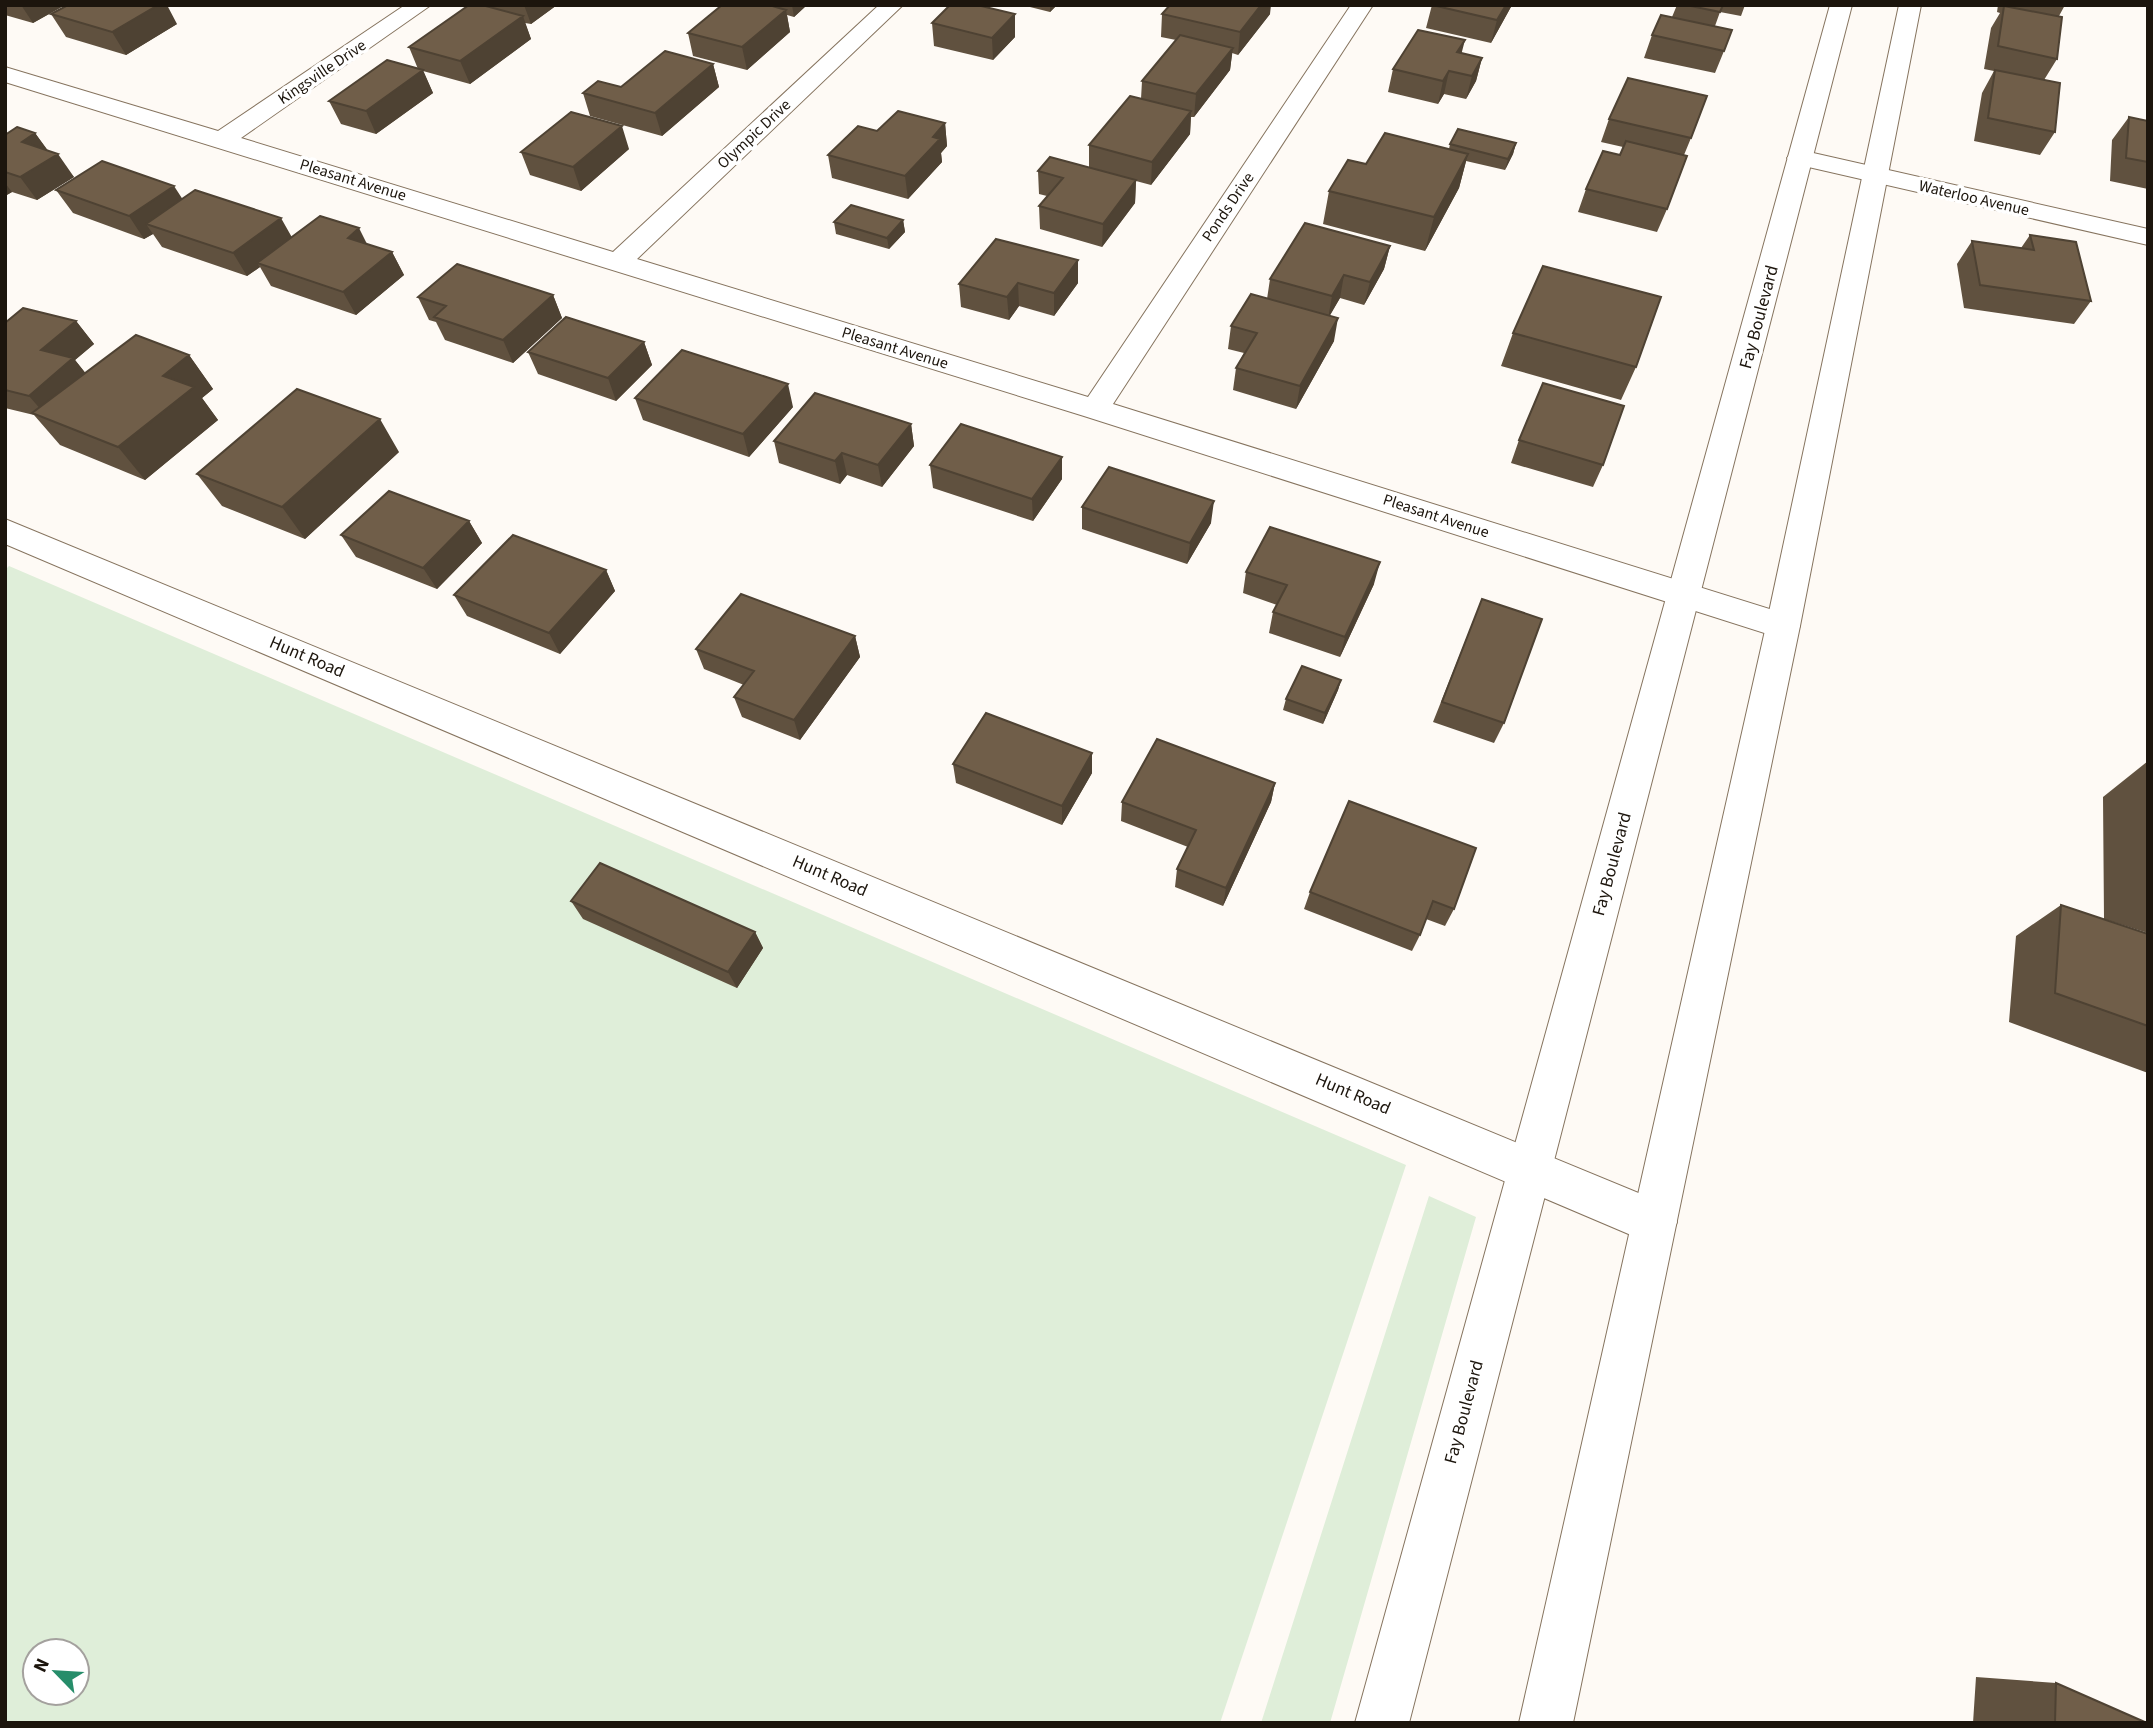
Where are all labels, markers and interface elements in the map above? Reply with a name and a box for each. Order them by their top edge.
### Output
street label: Kingsville Drive [274,34,371,110]
street label: Olympic Drive [712,94,796,174]
street label: Pleasant Avenue [297,153,409,207]
street label: Ponds Drive [1197,168,1259,246]
street label: Waterloo Avenue [1917,175,2031,221]
street label: Fay Boulevard [1733,262,1785,372]
street label: Pleasant Avenue [839,321,951,375]
street label: Pleasant Avenue [1380,488,1492,544]
street label: Hunt Road [265,630,349,684]
street label: Fay Boulevard [1586,809,1638,919]
street label: Hunt Road [788,849,872,903]
street label: Hunt Road [1311,1067,1395,1121]
street label: Fay Boulevard [1438,1357,1490,1467]
north arrow [21,1637,91,1707]
text: N [27,1654,57,1677]

